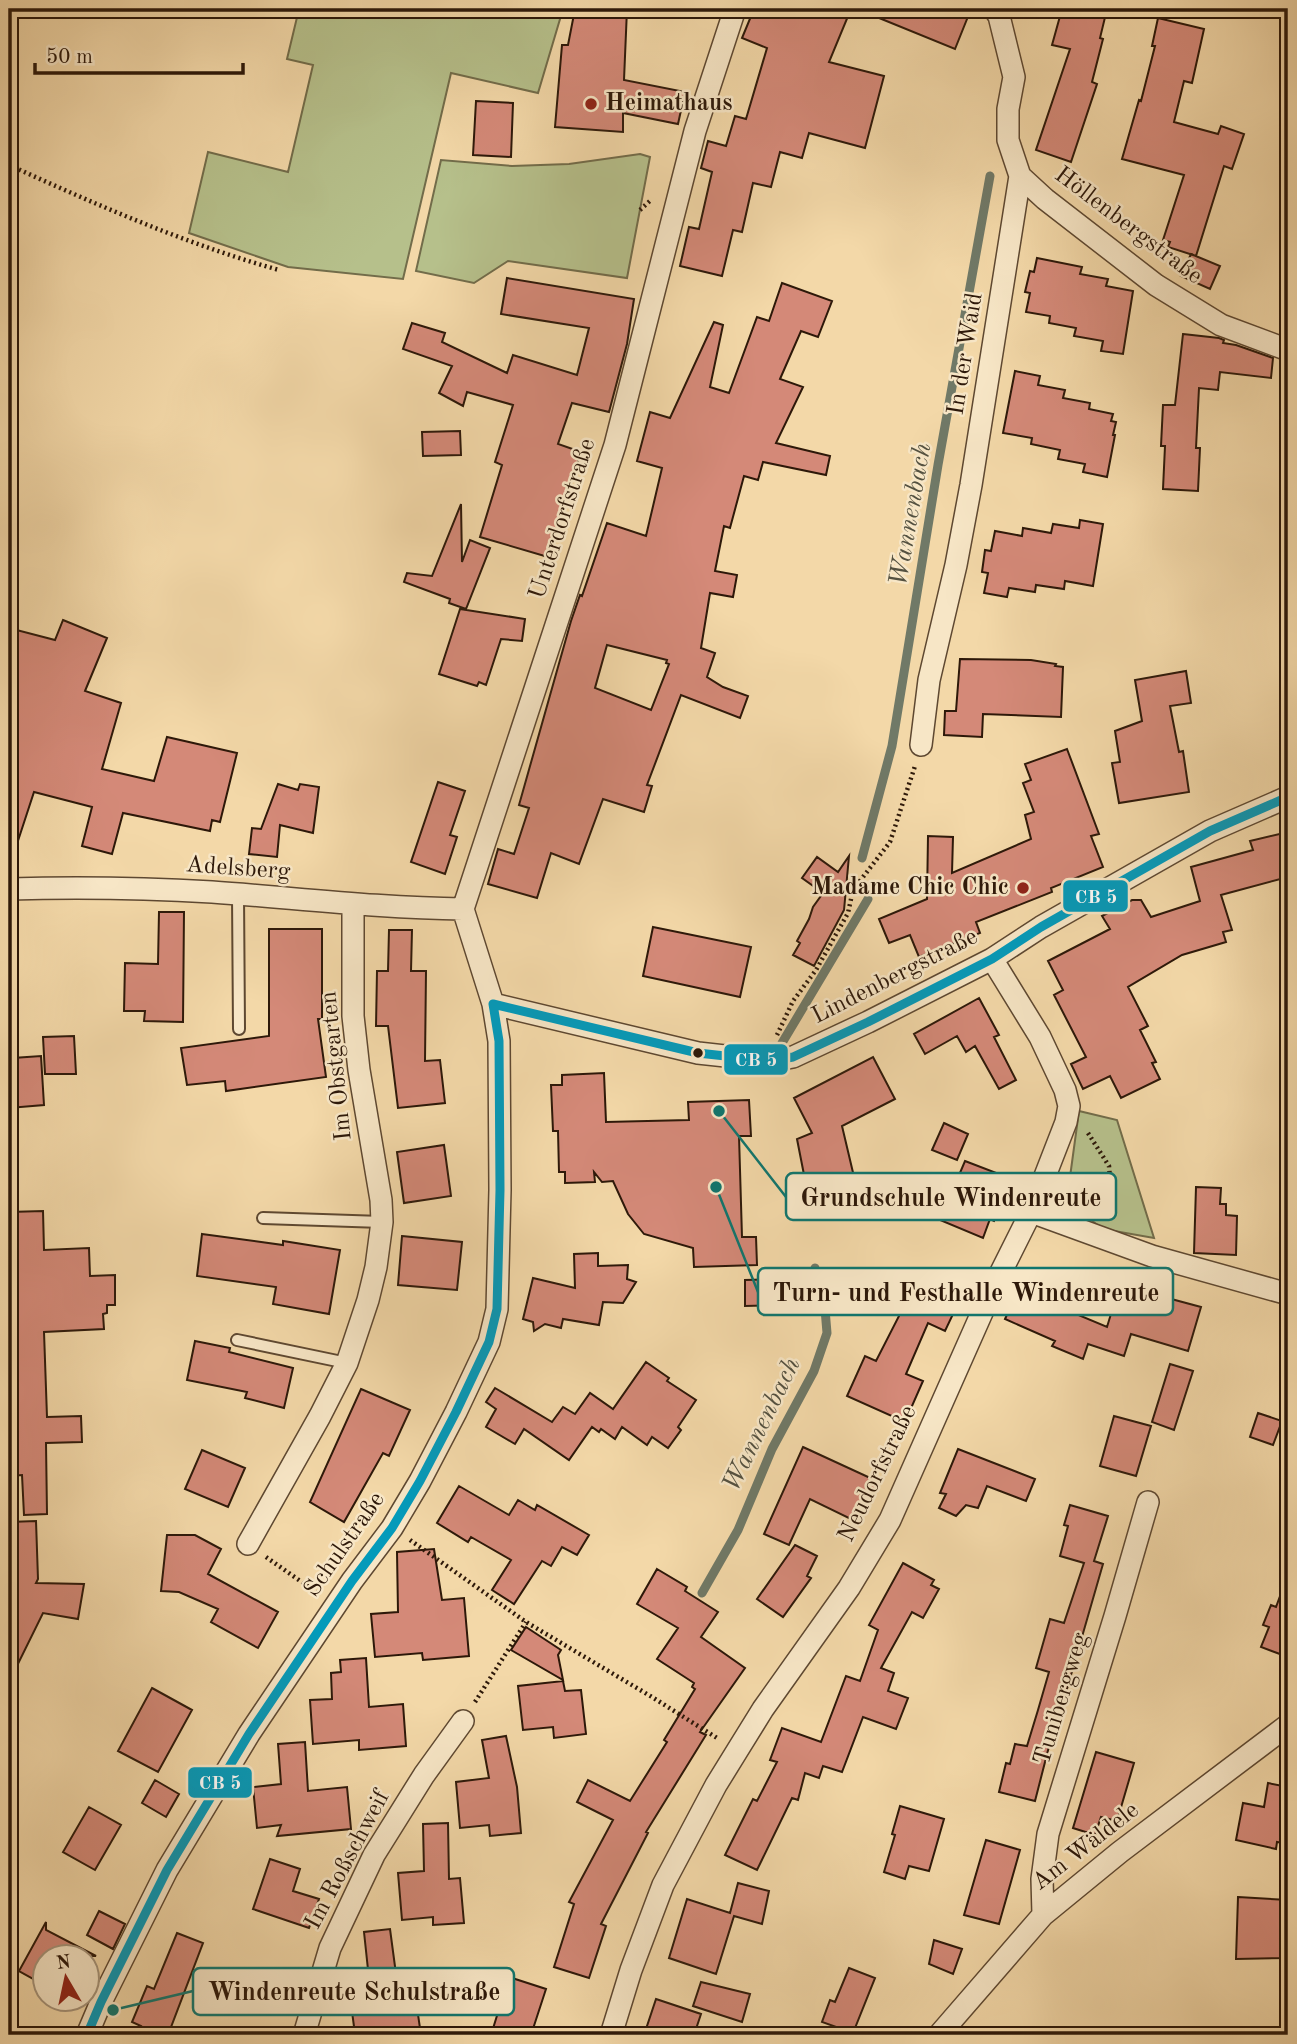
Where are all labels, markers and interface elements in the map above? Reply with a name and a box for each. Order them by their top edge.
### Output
scale bar [35,32,243,76]
text: 50 m [46,47,93,68]
place label: Heimathaus [605,92,733,116]
marker: Heimathaus [583,96,599,112]
street label: Höllenbergstraße [1050,163,1206,289]
street label: In der Waid [944,291,988,417]
street label: Unterdorfstraße [526,436,600,602]
water label: Wannenbach [886,441,936,589]
street label: Adelsberg [185,853,291,885]
place label: Madame Chic Chic [811,876,1009,900]
line badge: CB 5 [1062,879,1129,913]
marker: Madame Chic Chic [1015,880,1031,896]
text: CB 5 [1075,889,1117,908]
street label: Lindenbergstraße [808,925,982,1029]
street label: Im Obstgarten [317,990,357,1142]
line badge: CB 5 [723,1043,789,1076]
unlabelled marker [691,1046,705,1060]
text: CB 5 [735,1052,777,1071]
callout: Grundschule Windenreute [786,1173,1116,1220]
text: Grundschule Windenreute [800,1186,1102,1212]
callout: Turn- und Festhalle Windenreute [758,1268,1173,1315]
text: Turn- und Festhalle Windenreute [773,1281,1159,1307]
water label: Wannenbach [718,1354,806,1496]
street label: Neudorfstraße [835,1402,921,1546]
street label: Schulstraße [300,1488,390,1602]
street label: Tunibergweg [1030,1630,1094,1768]
line badge: CB 5 [187,1766,253,1799]
text: CB 5 [199,1775,241,1794]
street label: Im Roßschweif [301,1786,395,1934]
street label: Am Wäldele [1028,1798,1144,1896]
north arrow [32,1942,102,2012]
text: N [55,1953,73,1974]
callout: Windenreute Schulstraße [193,1968,514,2015]
text: Windenreute Schulstraße [207,1980,501,2006]

